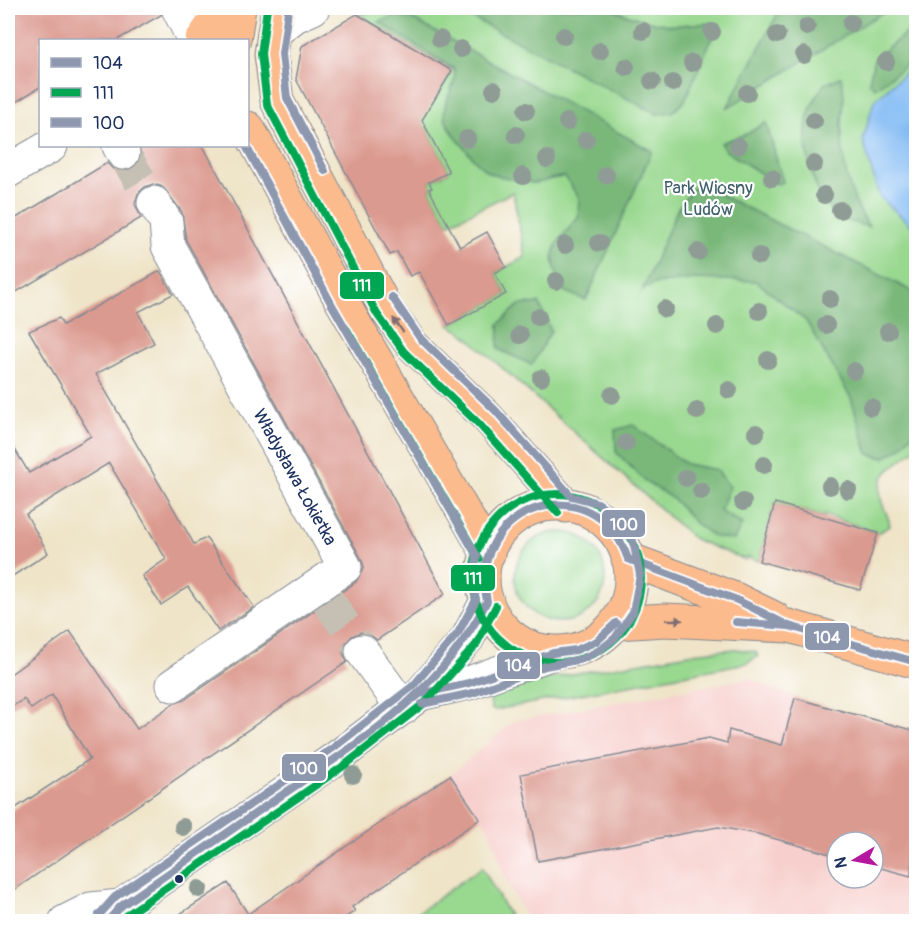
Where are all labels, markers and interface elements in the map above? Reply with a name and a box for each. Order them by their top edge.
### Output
legend [39,39,249,147]
text: 104 [93,52,123,75]
text: 111 [93,82,114,105]
text: 100 [93,112,125,135]
park label: Park Wiosny Ludów [663,177,753,221]
line badge: 111 [339,271,385,300]
text: 111 [353,276,371,296]
one-way arrow [393,317,404,333]
street label: Władysława Łokietka [248,405,342,550]
line badge: 100 [601,509,646,538]
text: 100 [610,515,638,535]
line badge: 111 [450,564,496,592]
text: 111 [464,569,482,589]
one-way arrow [665,615,684,625]
line badge: 104 [804,622,850,651]
text: 104 [814,628,841,648]
line badge: 104 [496,651,541,680]
text: 104 [505,656,532,676]
line badge: 100 [281,753,327,782]
text: 100 [290,759,318,779]
north arrow [825,830,885,890]
text: N [830,855,852,869]
unlabelled marker [173,873,185,885]

